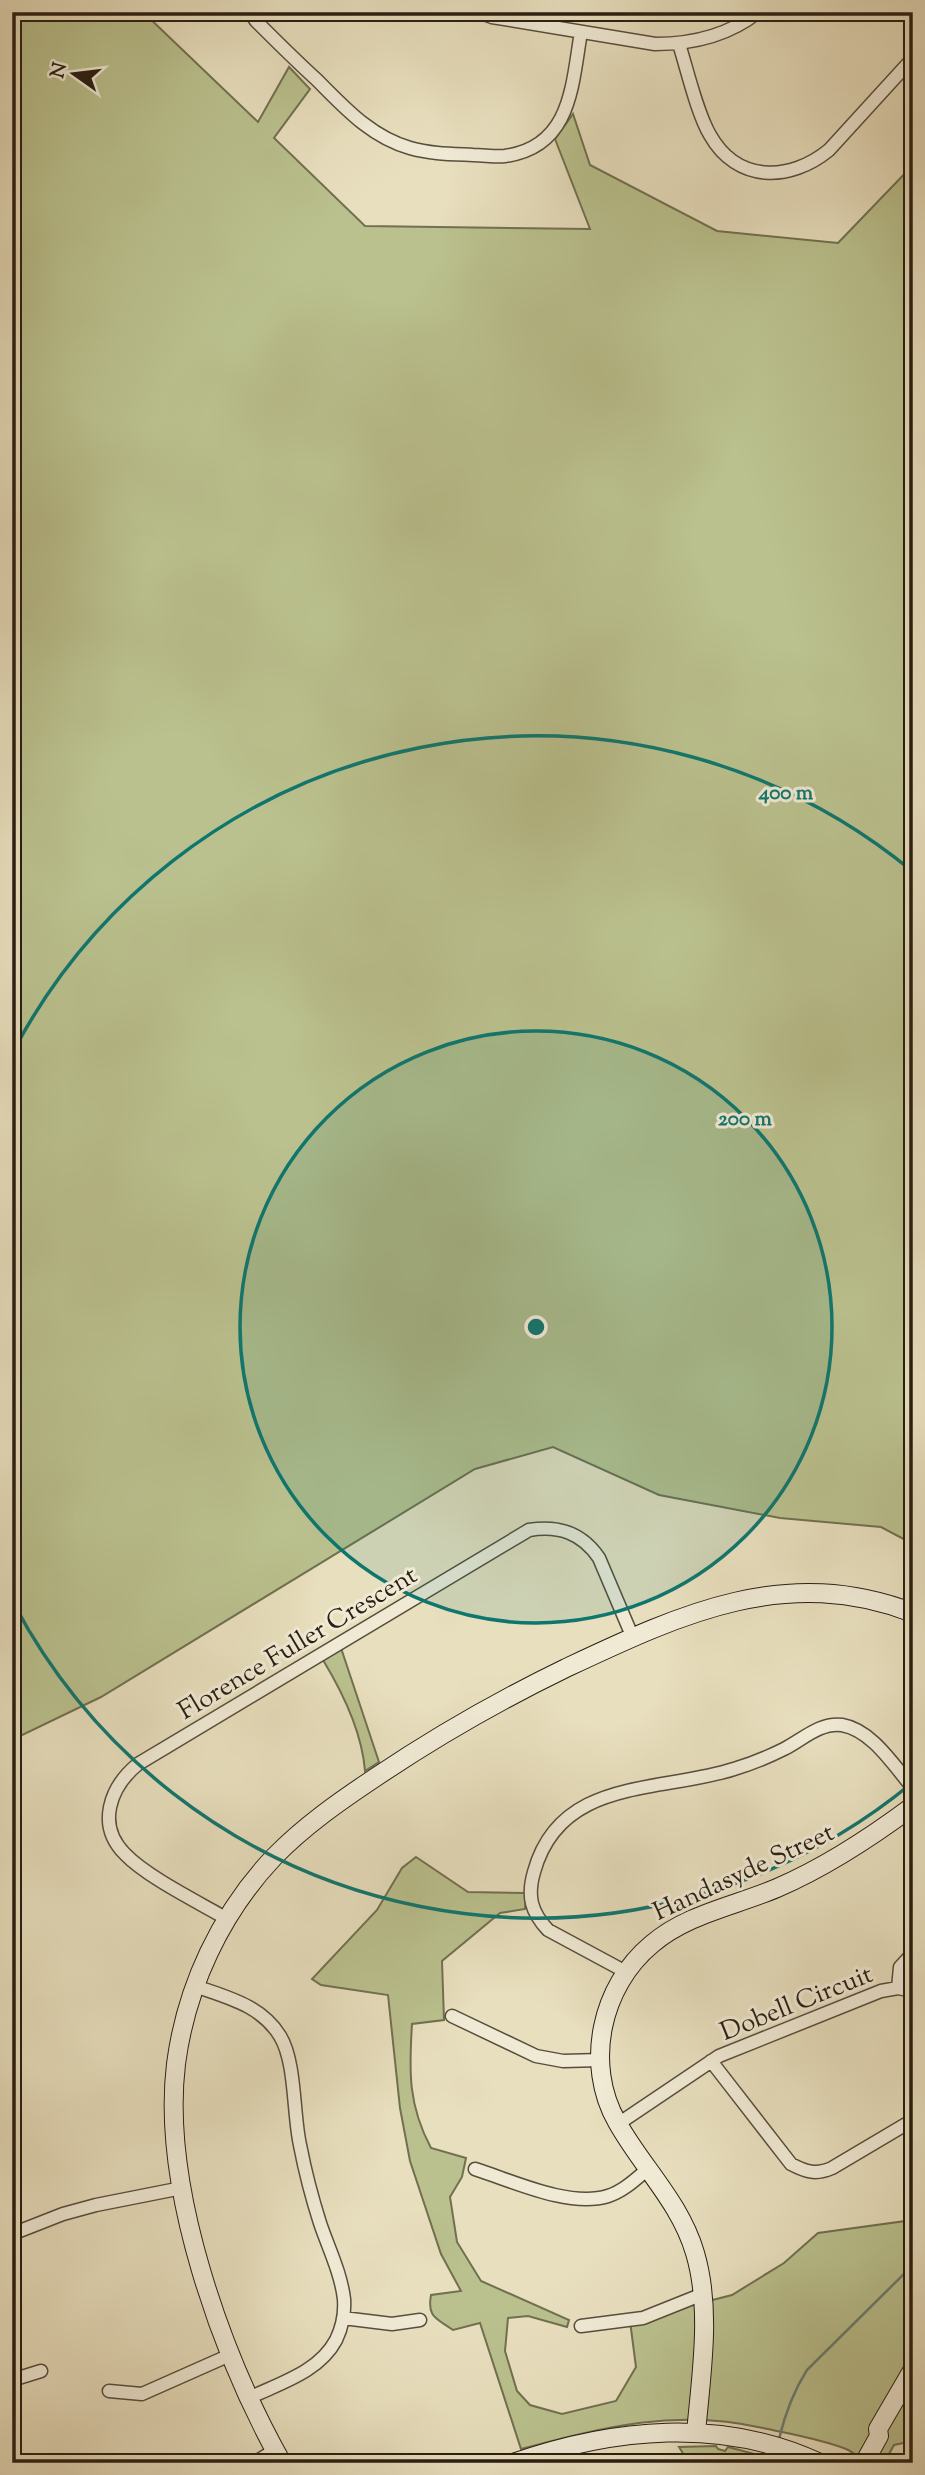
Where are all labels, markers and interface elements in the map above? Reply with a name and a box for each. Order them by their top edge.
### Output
north arrow [38,38,108,108]
text: N [45,60,75,81]
text: 400 m [758,779,814,809]
text: 200 m [718,1105,773,1135]
centre of rings [524,1315,548,1339]
street label: Florence Fuller Crescent [172,1558,425,1730]
street label: Handasyde Street [647,1815,841,1931]
street label: Dobell Circuit [715,1957,879,2052]

